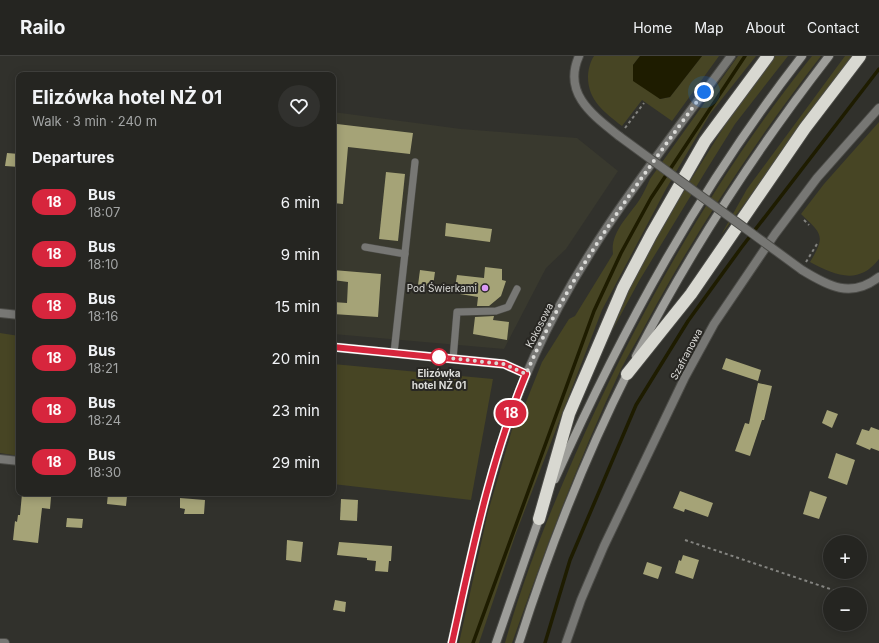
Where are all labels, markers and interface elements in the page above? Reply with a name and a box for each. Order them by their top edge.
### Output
text: Railo [20,16,65,39]
text: Home [633,19,672,36]
text: Map [694,19,724,36]
text: About [746,19,785,36]
text: Contact [807,19,859,36]
your location [694,82,714,102]
button: heart [278,85,320,127]
text: Elizówka hotel NŻ 01 [32,86,222,109]
text: Walk · 3 min · 240 m [32,113,157,129]
text: Departures [32,148,114,167]
text: Bus [88,185,116,204]
text: 18 [46,193,62,210]
text: 6 min [281,193,320,212]
text: 18:07 [88,204,120,220]
text: Bus [88,237,116,256]
text: 18 [46,245,62,262]
text: 9 min [281,245,320,264]
text: 18:10 [88,256,119,272]
place label: Pod Świerkami [407,281,477,294]
marker: Pod Świerkami [480,283,490,293]
text: Bus [88,289,116,308]
text: 18 [46,297,62,314]
text: 15 min [275,297,320,316]
street label: Kokosowa [523,301,555,349]
text: 18:16 [88,308,118,324]
street label: Szafranowa [668,326,704,382]
text: Bus [88,341,116,360]
marker: Elizówka hotel NŻ 01 [430,348,448,366]
text: 18 [46,349,62,366]
text: 20 min [272,349,320,368]
text: 18:21 [88,360,118,376]
place label: Elizówka hotel NŻ 01 [412,367,466,391]
text: Bus [88,393,116,412]
line badge: 18 [493,400,529,426]
text: 18 [46,401,62,418]
text: 23 min [272,401,320,420]
text: 18 [503,404,519,421]
text: 18:24 [88,412,121,428]
text: Bus [88,445,116,464]
text: 18 [46,453,62,470]
text: 29 min [272,453,320,472]
text: 18:30 [88,464,121,480]
map controls [823,535,867,631]
button: + [823,535,867,579]
button: − [823,587,867,631]

